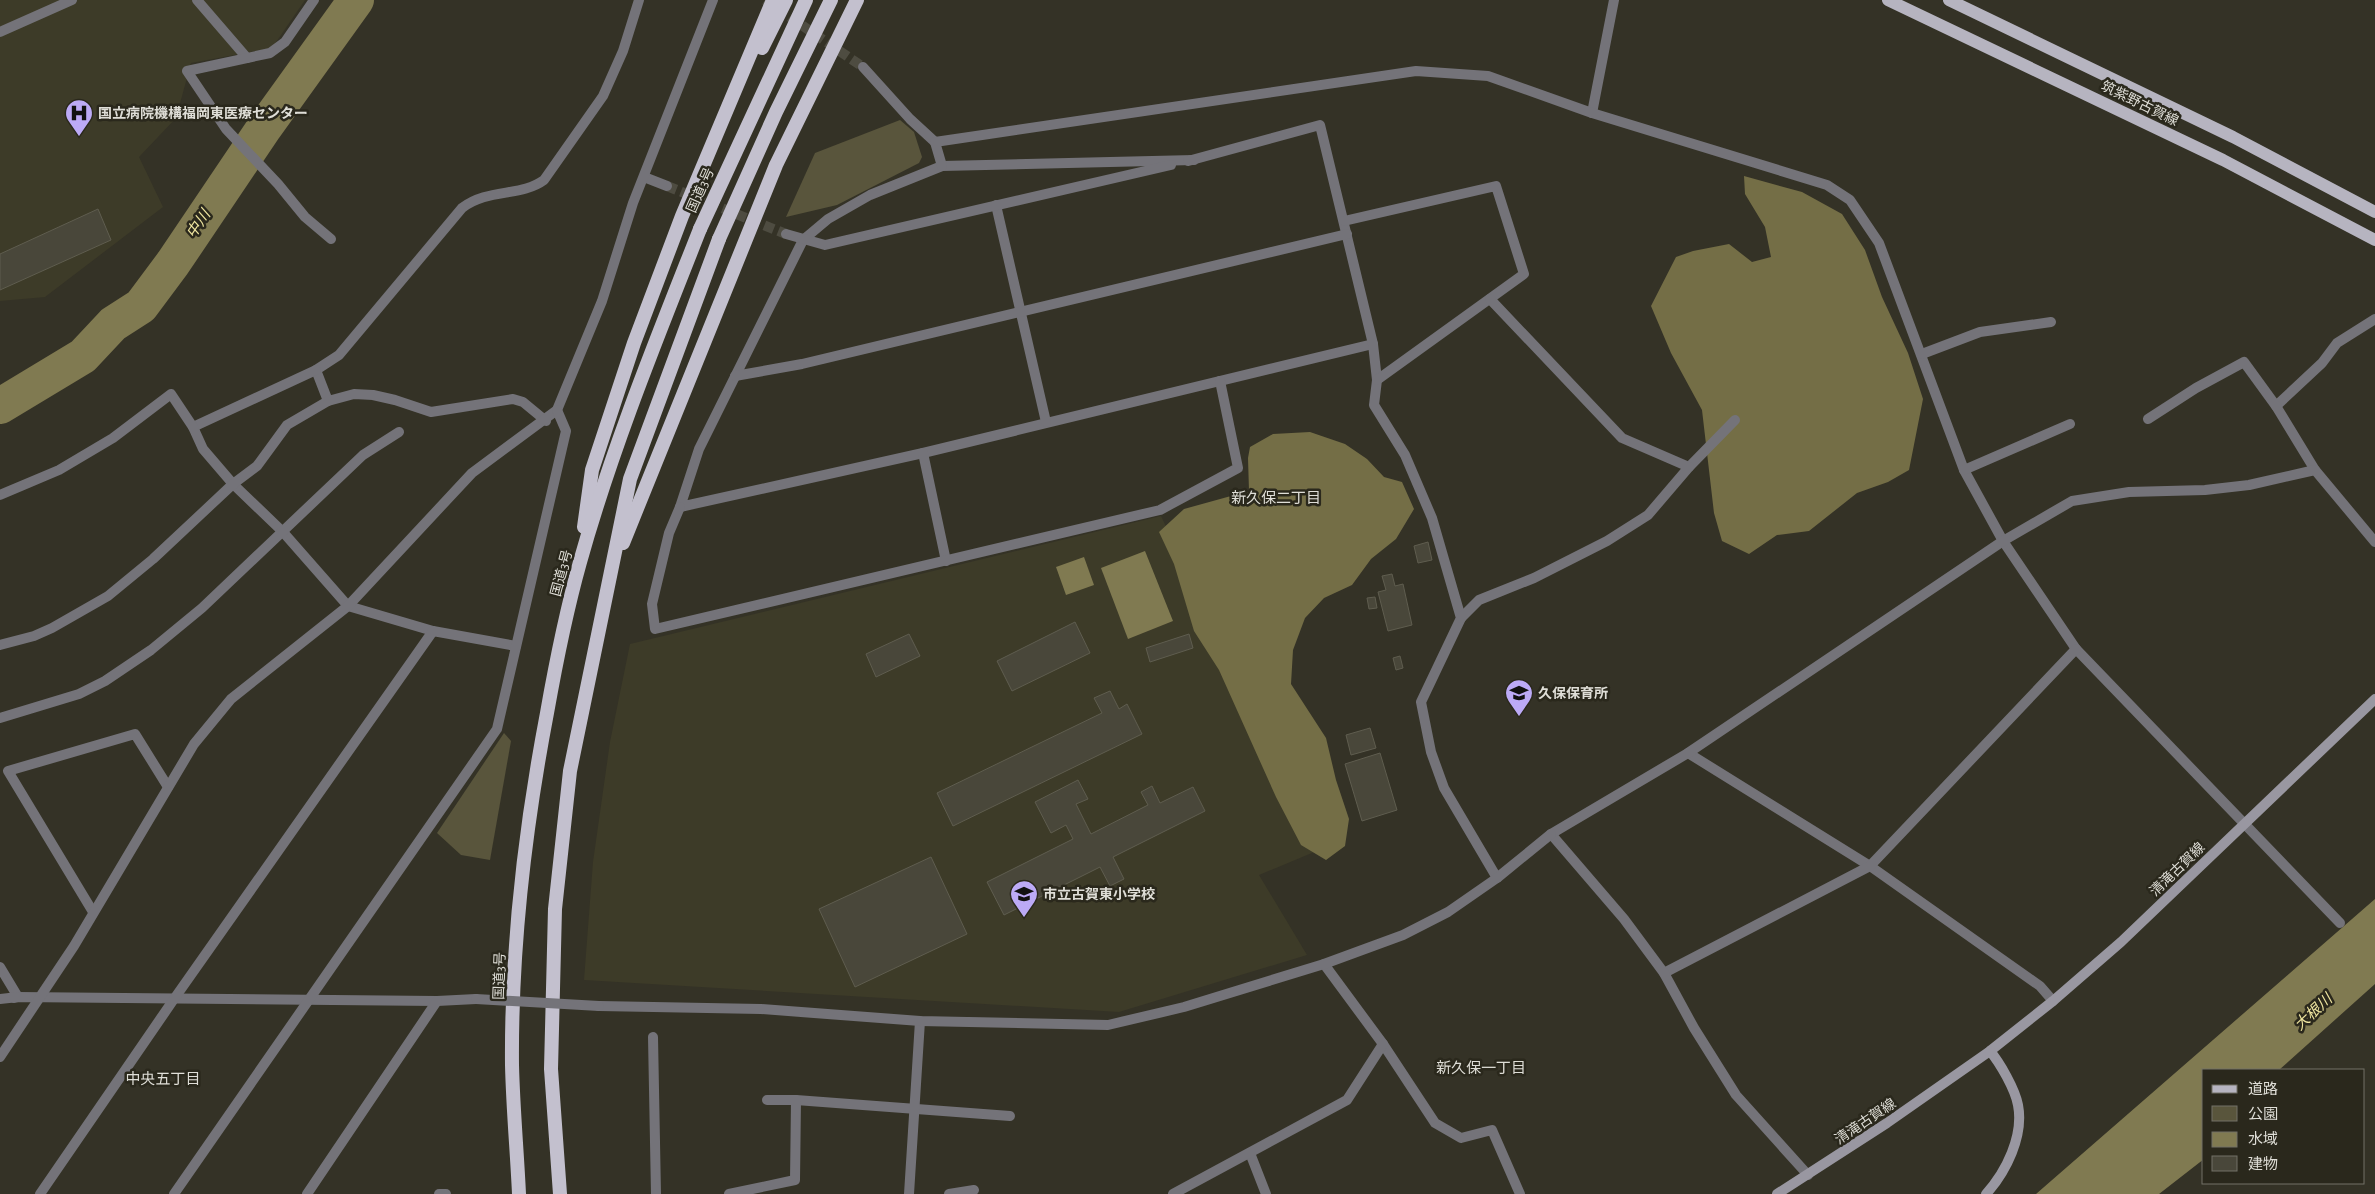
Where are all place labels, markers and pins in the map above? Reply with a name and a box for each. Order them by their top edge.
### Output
hospital icon: 国立病院機構福岡東医療センター [64,98,94,137]
place label: 国立病院機構福岡東医療センター [98,105,308,121]
school or university icon: 久保保育所 [1504,678,1534,717]
place label: 久保保育所 [1538,686,1608,701]
school or university icon: 市立古賀東小学校 [1009,879,1039,918]
place label: 市立古賀東小学校 [1043,887,1155,902]

